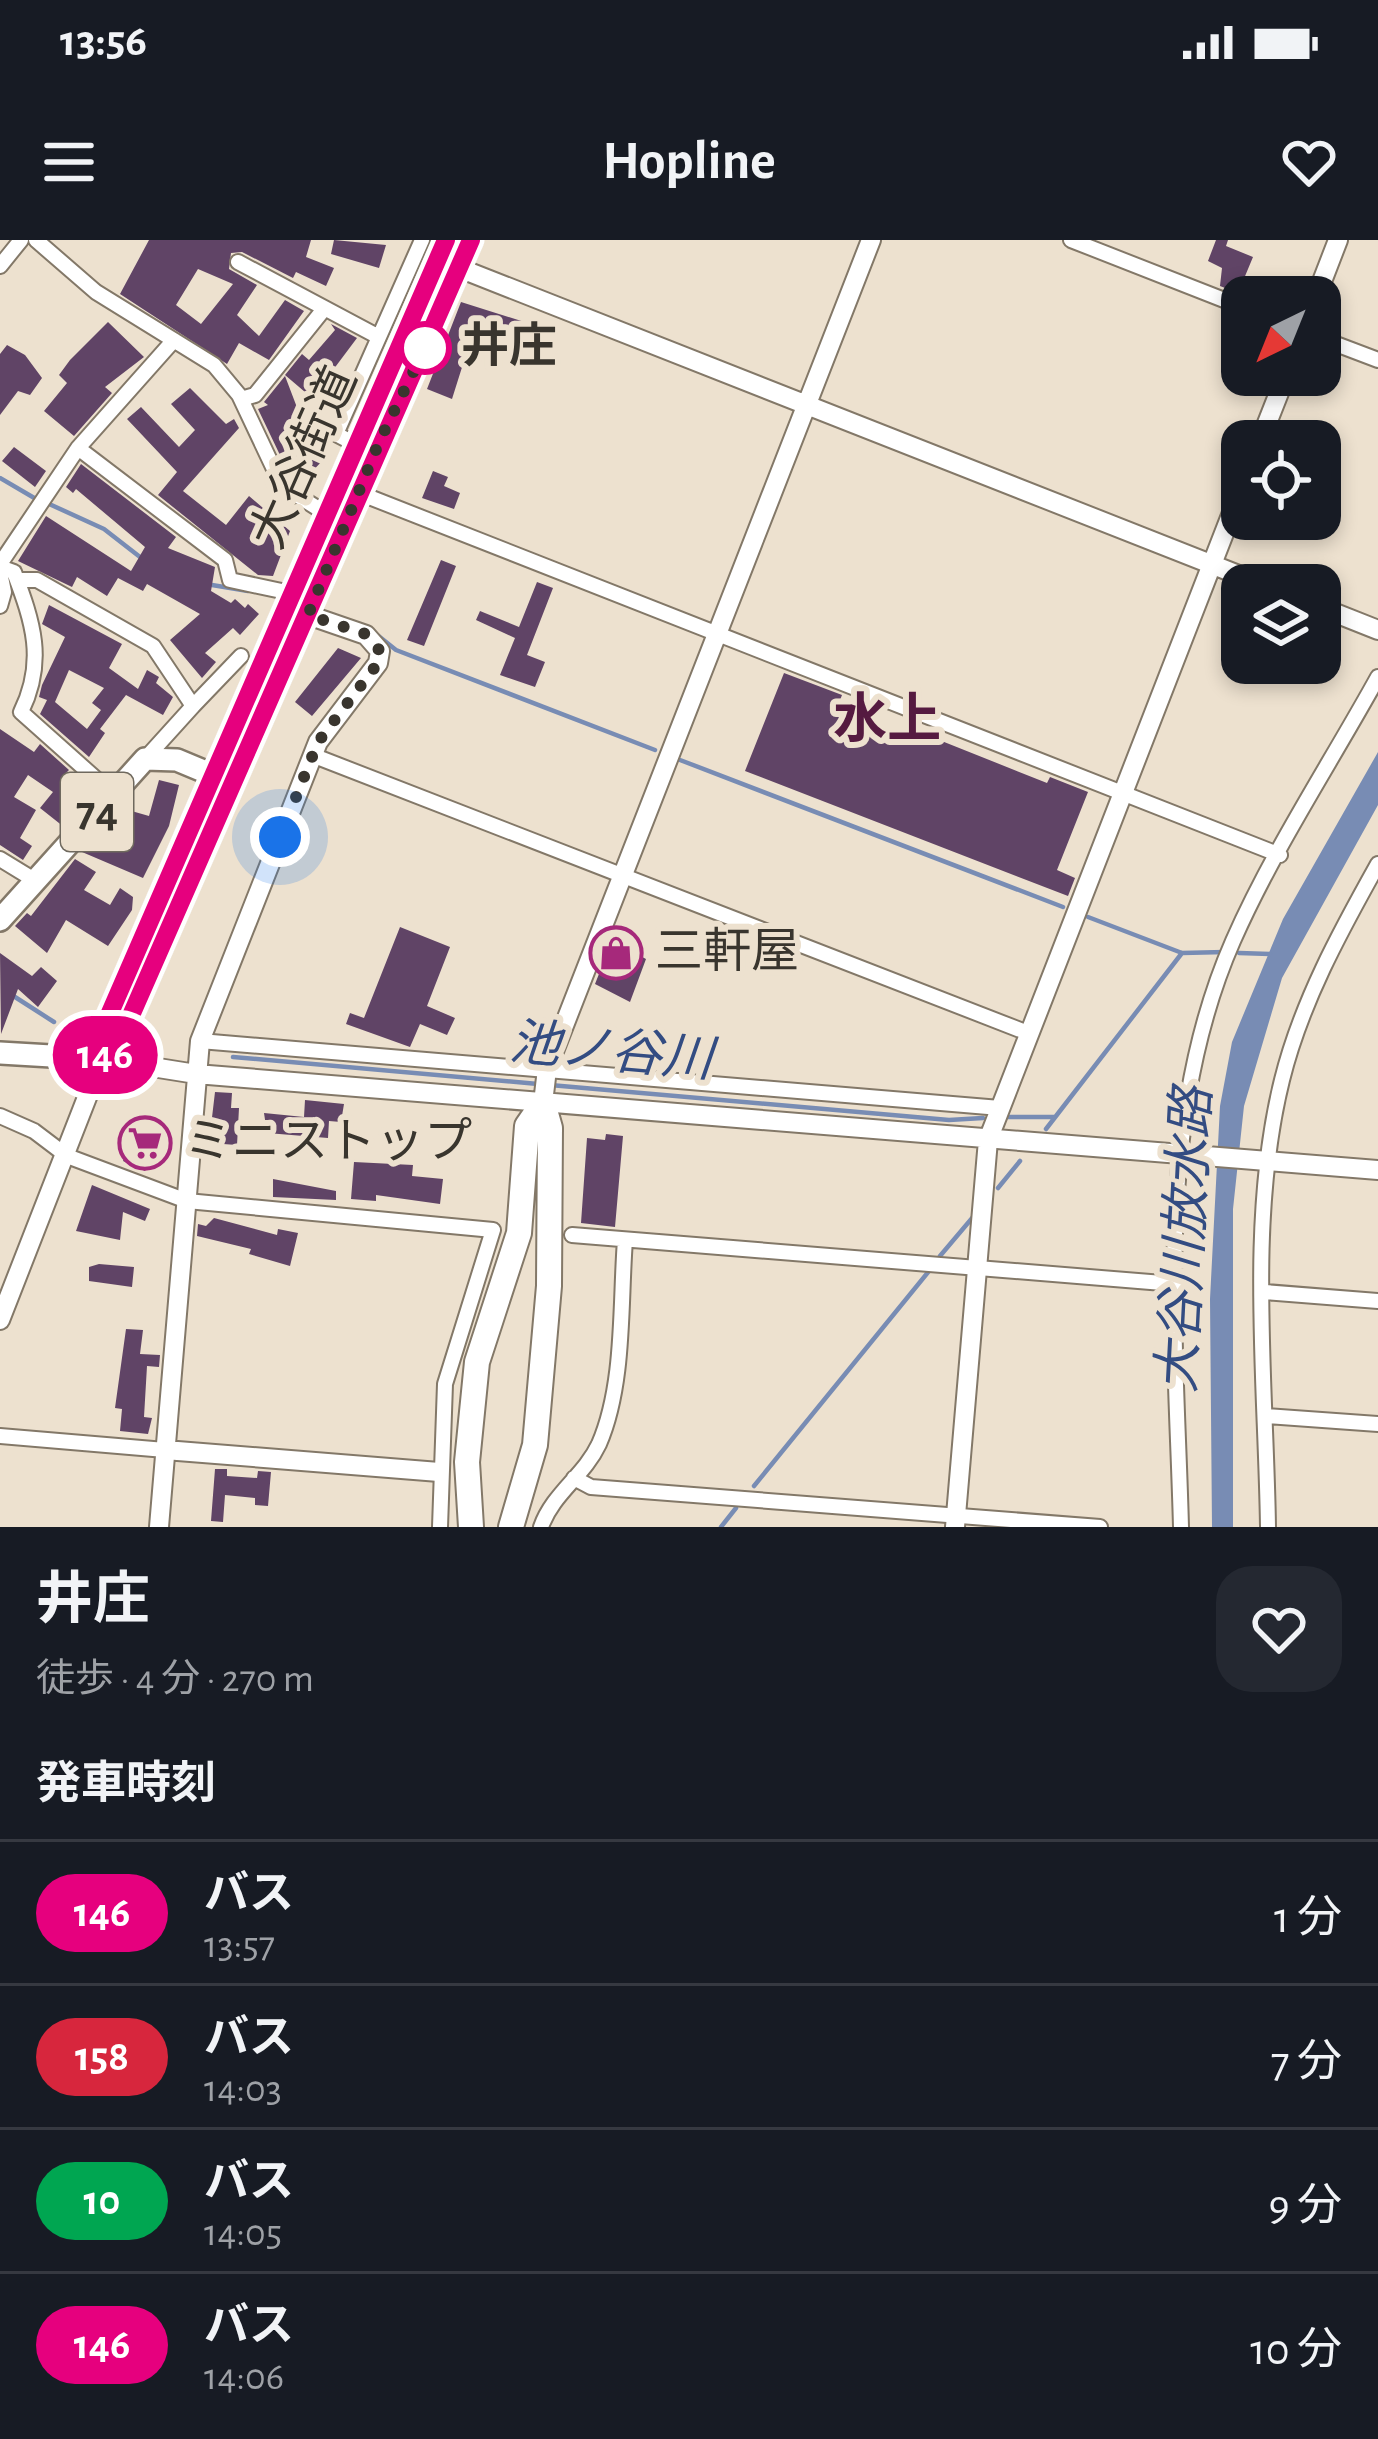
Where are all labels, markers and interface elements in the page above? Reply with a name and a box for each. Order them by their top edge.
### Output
text: 13:56 [60,19,147,64]
icon: menu [36,129,102,195]
icon: heart [1276,129,1342,195]
text: Hopline [602,135,776,189]
north arrow [1221,276,1341,396]
map controls [1221,276,1341,684]
place label: 井庄 [461,321,557,372]
marker: 井庄 [400,323,450,373]
street label: 大谷街道 [241,359,366,555]
button: locate [1221,420,1341,540]
button: layers [1221,564,1341,684]
district label: 水上 [833,691,941,748]
road number: 74 [61,773,133,851]
your location [250,807,310,867]
shop icon: 三軒屋 [588,925,644,981]
place label: 三軒屋 [655,926,799,977]
line badge: 146 [36,1016,174,1094]
water label: 池ノ谷川 [507,1016,720,1087]
text: 146 [77,1034,133,1076]
water label: 大谷川放水路 [1151,1082,1220,1394]
supermarket icon: ミニストップ [117,1115,173,1171]
place label: ミニストップ [184,1117,472,1167]
button: heart [1216,1566,1342,1692]
text: 井庄 [36,1572,150,1629]
text: 徒歩 · 4 分 · 270 m [36,1660,314,1699]
text: 発車時刻 [36,1762,216,1807]
text: バス [204,1872,294,1917]
text: 146 [74,1892,130,1934]
text: 1 分 [1274,1896,1342,1941]
text: 13:57 [204,1926,275,1965]
text: バス [204,2016,294,2061]
text: 158 [75,2036,129,2078]
text: 7 分 [1271,2040,1342,2085]
text: 14:03 [204,2070,282,2109]
text: バス [204,2160,294,2205]
text: 10 [83,2180,121,2222]
text: 9 分 [1268,2184,1342,2229]
text: 14:05 [204,2214,282,2253]
text: バス [204,2304,294,2349]
text: 146 [74,2324,130,2366]
text: 10 分 [1250,2328,1342,2373]
text: 14:06 [204,2358,284,2397]

